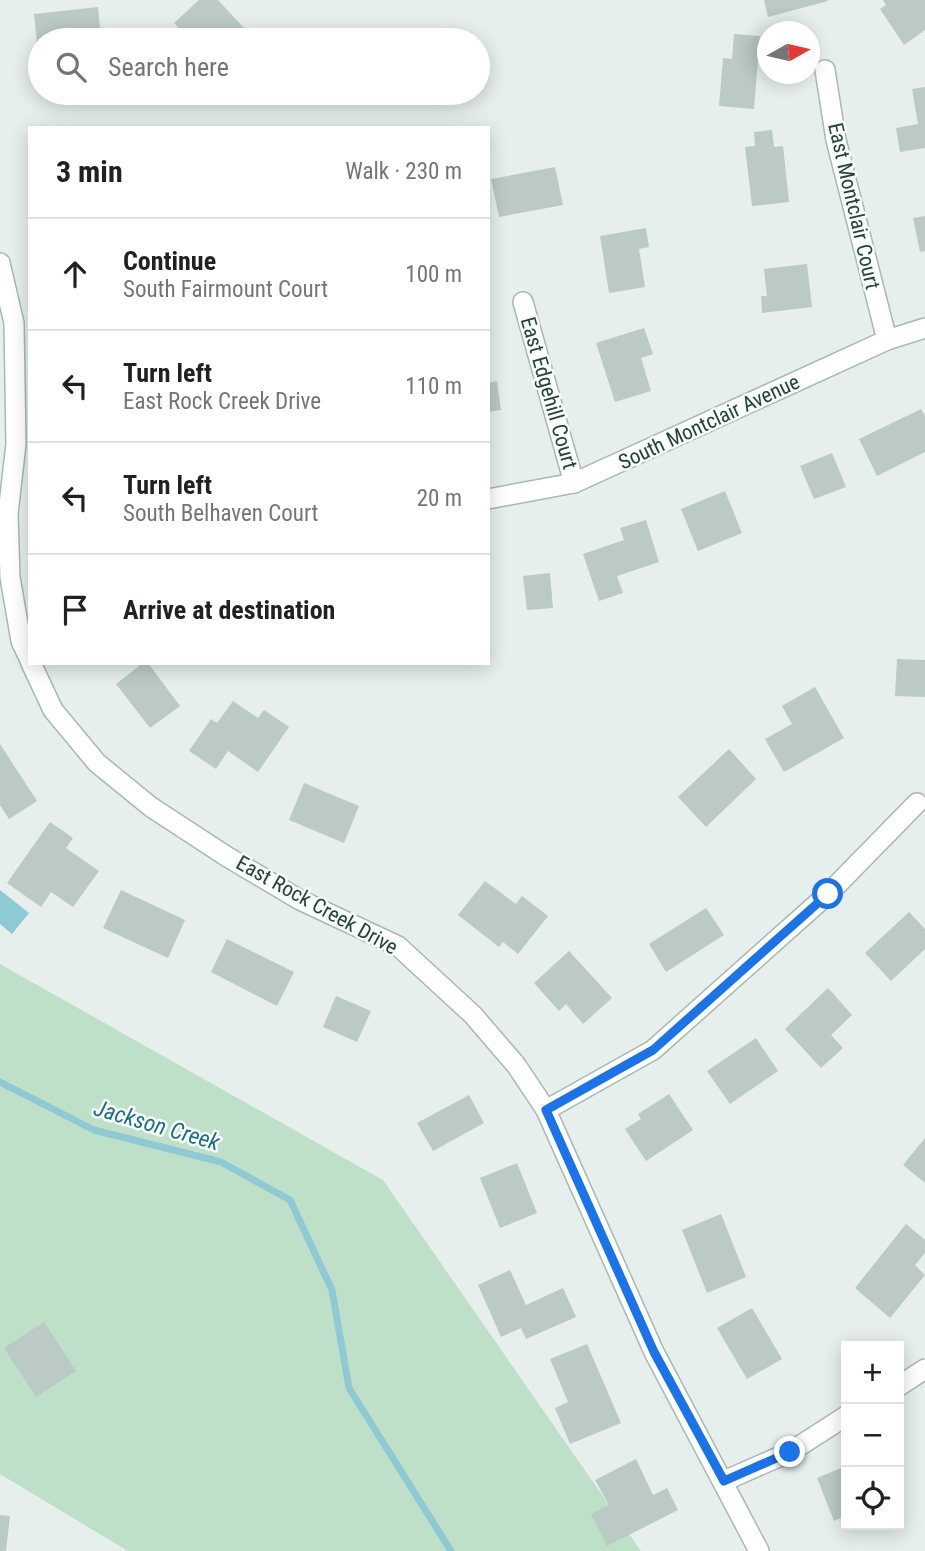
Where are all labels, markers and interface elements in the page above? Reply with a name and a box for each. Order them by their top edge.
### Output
north arrow [757,21,820,84]
search box [28,28,490,105]
icon: search [52,48,90,86]
text: Search here [108,52,229,82]
street label: East Montclair Court [823,120,885,292]
text: 3 min [56,154,123,189]
text: Walk · 230 m [345,158,462,185]
text: Continue [123,246,216,276]
icon: ahead [56,255,94,293]
text: 100 m [405,261,462,288]
text: South Fairmount Court [123,276,328,303]
street label: East Edgehill Court [516,314,582,472]
text: Turn left [123,358,212,388]
icon: left [56,367,94,405]
street label: South Montclair Avenue [615,370,803,474]
text: 110 m [405,373,462,400]
text: East Rock Creek Drive [123,388,321,415]
text: Turn left [123,470,212,500]
icon: left [56,479,94,517]
text: 20 m [417,485,462,512]
text: South Belhaven Court [123,500,318,527]
icon: arrive [56,591,94,629]
text: Arrive at destination [123,595,335,625]
street label: East Rock Creek Drive [232,851,402,959]
route start [812,878,843,909]
water label: Jackson Creek [91,1095,224,1157]
map controls [841,1341,904,1530]
button: + [841,1341,904,1404]
button: − [841,1404,904,1467]
route end [774,1436,805,1467]
button: locate [841,1467,904,1530]

